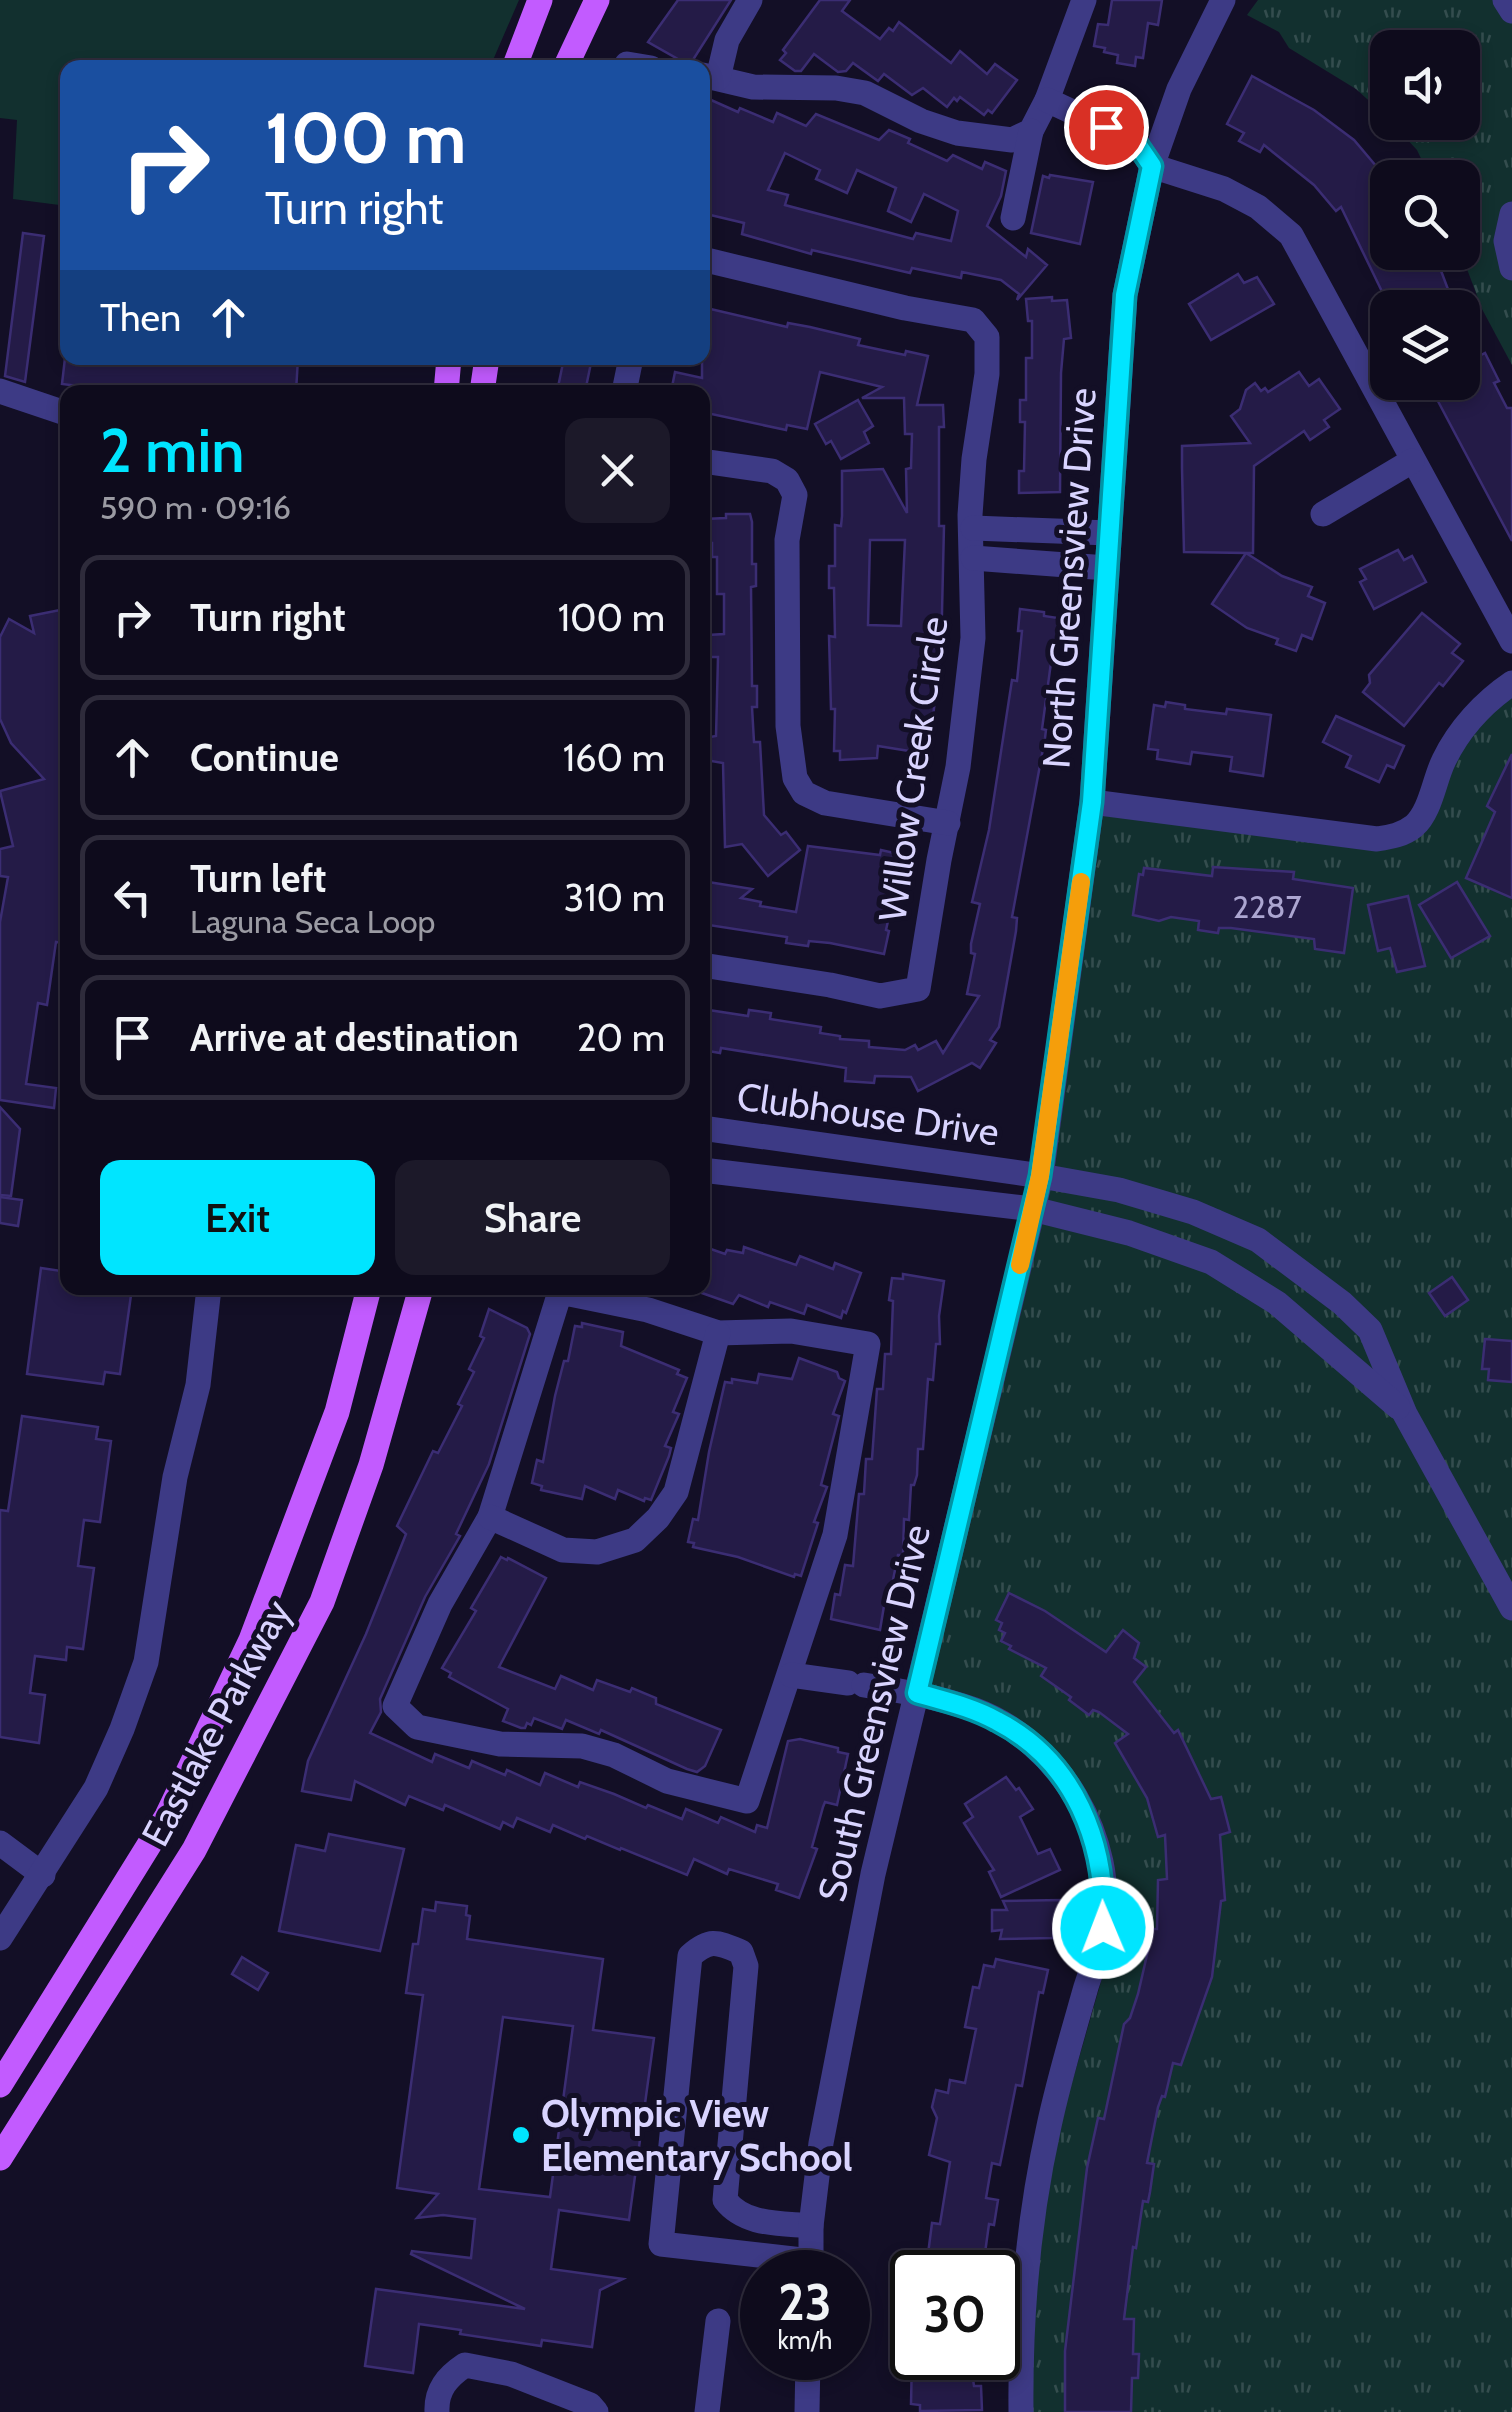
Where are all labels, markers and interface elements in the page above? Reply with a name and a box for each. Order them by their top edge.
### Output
map controls [1370,30,1480,400]
button: sound [1370,30,1480,140]
pin [1064,85,1149,170]
text: 100 m [265,95,466,181]
icon: right [100,100,230,230]
icon: arrive [1079,100,1134,155]
button: search [1370,160,1480,270]
text: Turn right [265,181,444,235]
icon: ahead [201,290,256,345]
button: layers [1370,290,1480,400]
text: Then [100,294,181,341]
street label: North Greensview Drive [1032,386,1106,770]
text: 2 min [100,414,245,487]
button: close [565,418,670,523]
text: 590 m · 09:16 [100,488,291,527]
icon: right [105,590,160,645]
text: Turn right [190,594,346,641]
text: 100 m [558,594,665,641]
street label: Willow Creek Circle [868,614,958,924]
icon: ahead [105,730,160,785]
text: Continue [190,734,339,781]
text: 160 m [563,734,665,781]
text: Turn left [190,855,326,902]
icon: left [105,870,160,925]
text: 310 m [564,874,665,921]
house number: 2287 [1232,887,1302,926]
text: Laguna Seca Loop [190,902,435,941]
icon: arrive [105,1010,160,1065]
text: Arrive at destination [190,1014,519,1061]
text: 20 m [577,1014,665,1061]
street label: Clubhouse Drive [734,1072,1002,1156]
button: Exit [100,1160,375,1275]
button: Share [395,1160,670,1275]
street label: South Greensview Drive [808,1520,940,1906]
street label: Eastlake Parkway [131,1592,301,1854]
position arrow [1051,1876,1155,1980]
place label: Olympic View Elementary School [541,2090,852,2181]
marker: Olympic View Elementary School [510,2124,532,2146]
speed limit sign: 30 [890,2250,1020,2380]
text: 23 [778,2272,832,2333]
text: km/h [778,2325,832,2355]

